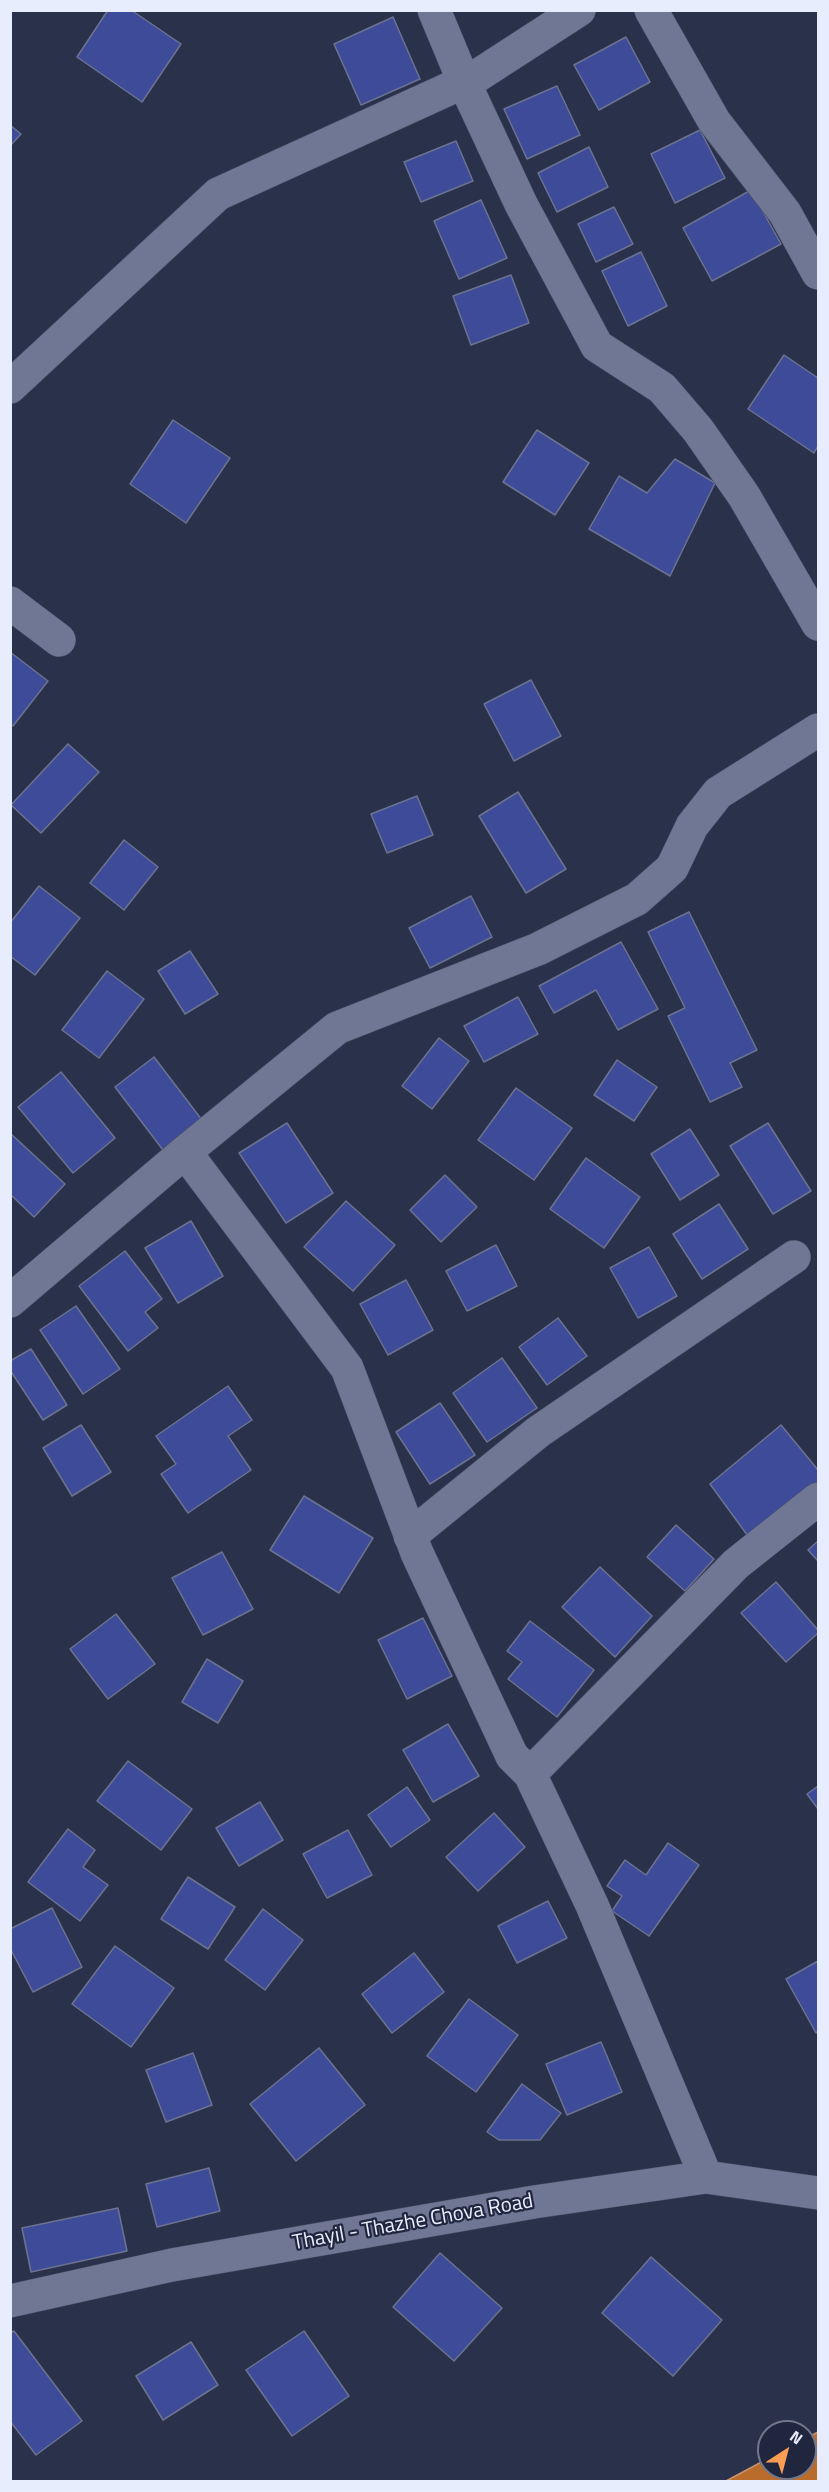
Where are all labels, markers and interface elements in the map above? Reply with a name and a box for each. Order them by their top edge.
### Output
street label: Thayil - Thazhe Chova Road [291,2189,535,2257]
north arrow [757,2420,817,2480]
text: N [785,2424,808,2450]

